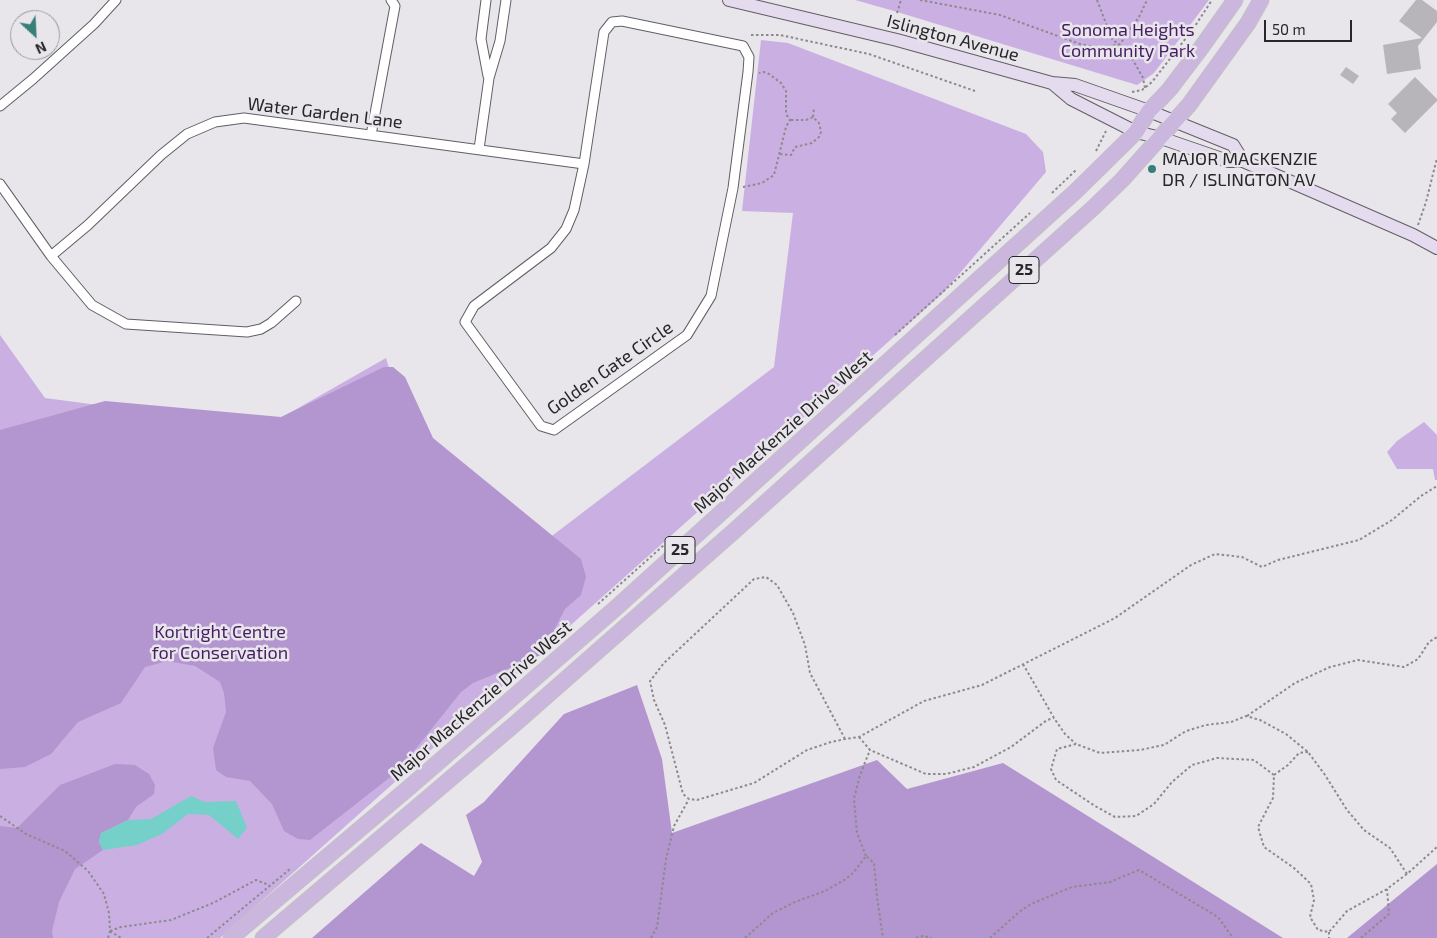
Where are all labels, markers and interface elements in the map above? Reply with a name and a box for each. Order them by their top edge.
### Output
north arrow [10,10,60,60]
street label: Islington Avenue [885,10,1021,66]
scale bar [1267,10,1354,42]
park label: Sonoma Heights Community Park [1061,19,1195,62]
text: 50 m [1272,20,1306,38]
text: N [33,38,49,58]
street label: Water Garden Lane [246,93,404,133]
place label: MAJOR MACKENZIE DR / ISLINGTON AV [1162,148,1318,190]
marker: MAJOR MACKENZIE DR / ISLINGTON AV [1146,163,1158,175]
road number: 25 [1009,256,1039,284]
street label: Golden Gate Circle [543,317,677,419]
street label: Major MacKenzie Drive West [689,346,877,518]
road number: 25 [665,536,695,564]
street label: Major MacKenzie Drive West [386,616,576,786]
park label: Kortright Centre for Conservation [152,621,288,664]

